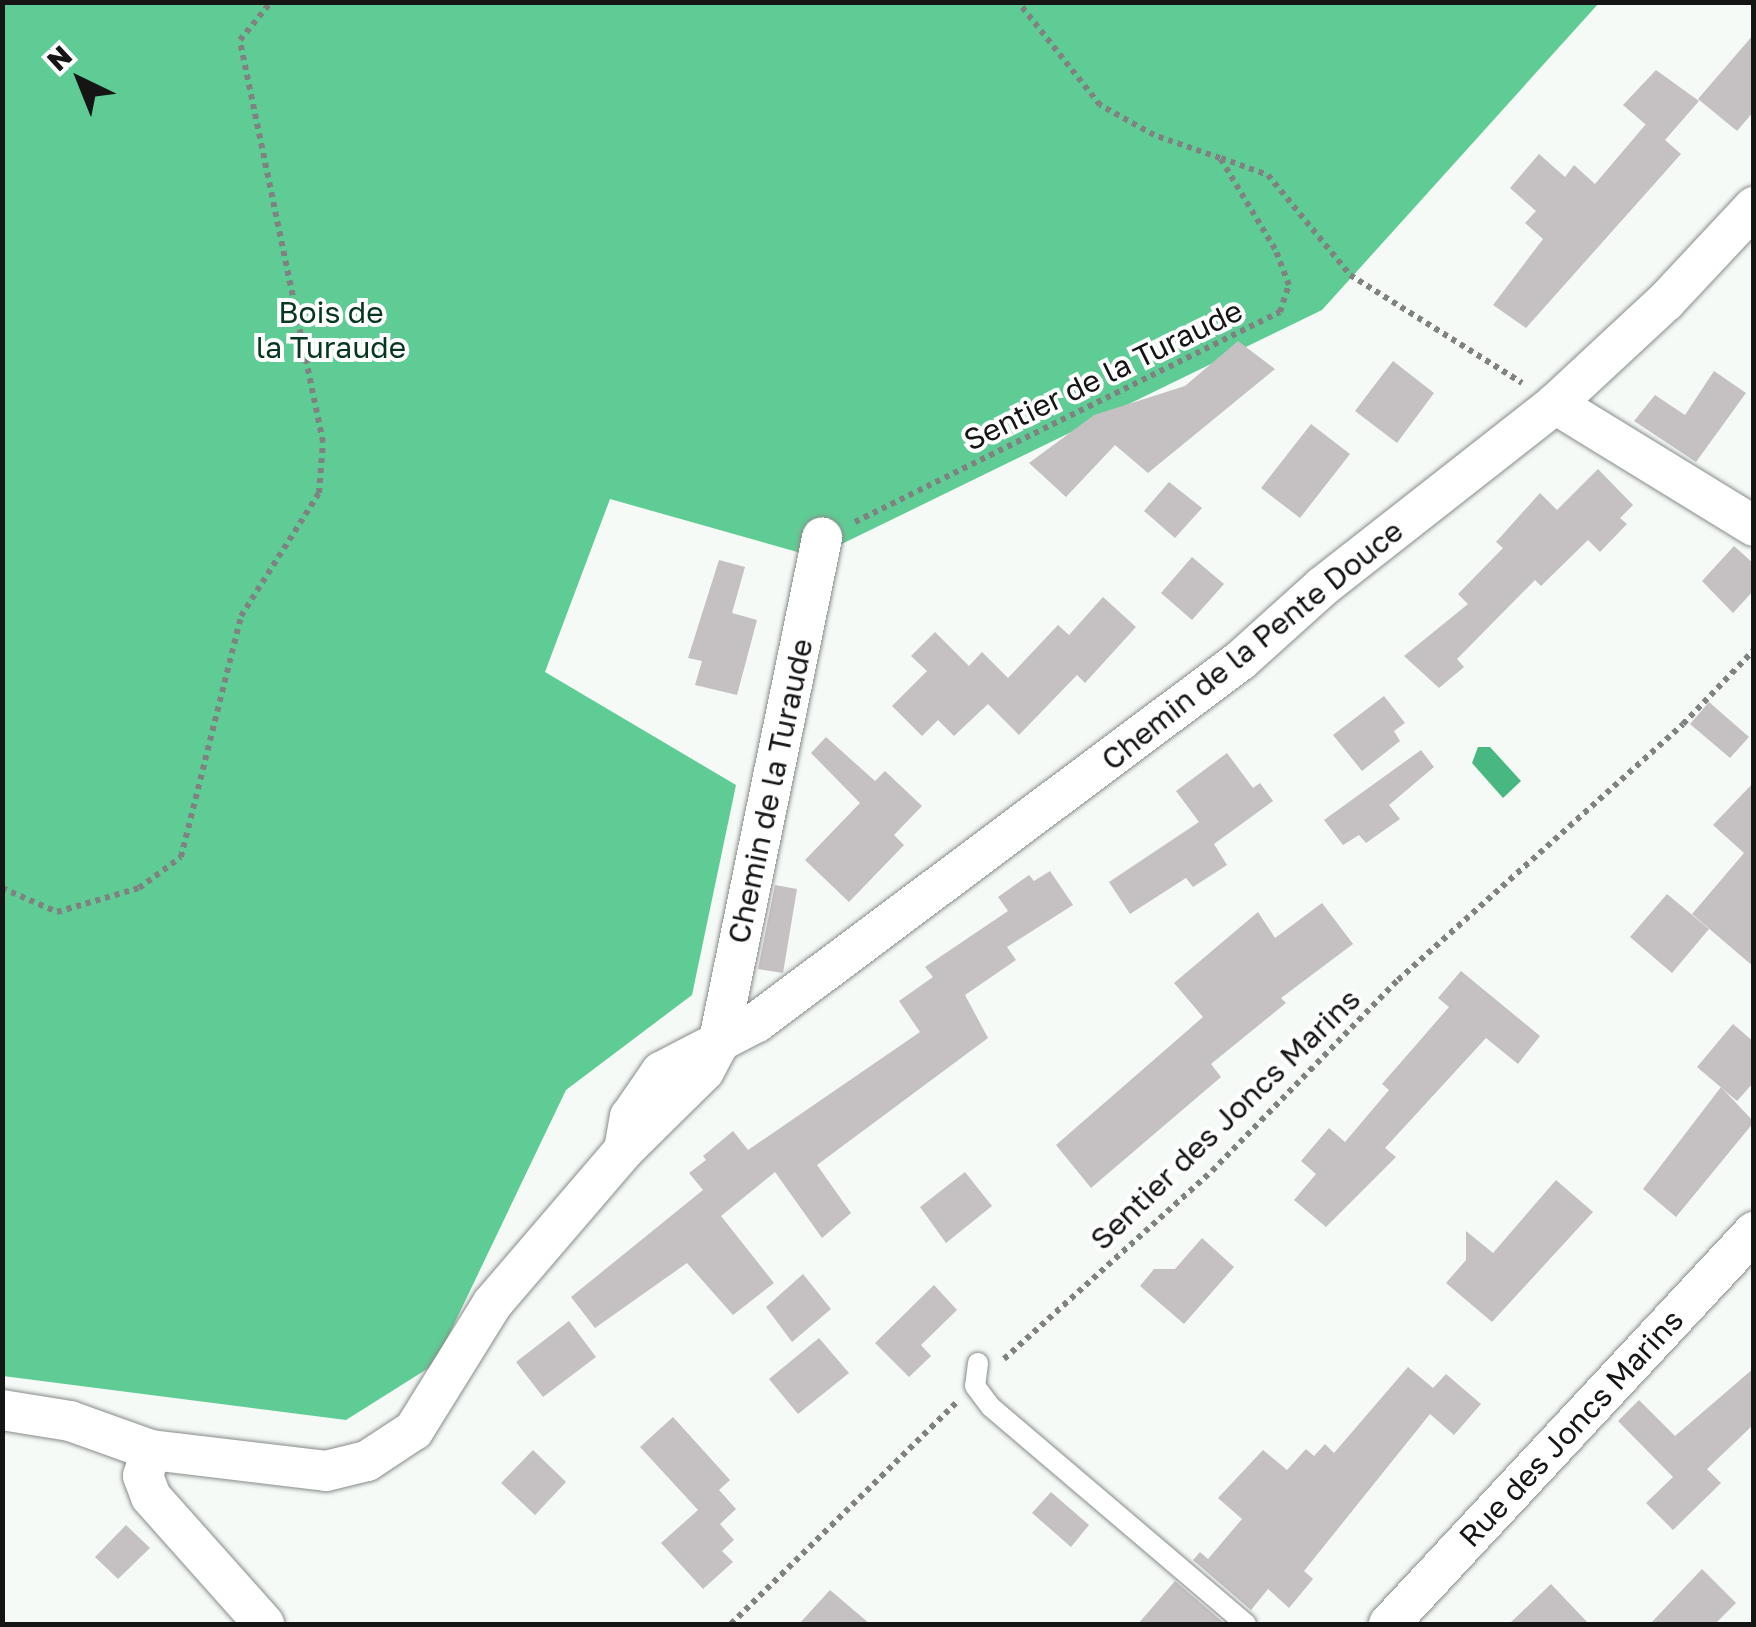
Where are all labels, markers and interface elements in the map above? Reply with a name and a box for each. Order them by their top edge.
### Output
north arrow [30,30,130,130]
text: N [40,38,78,77]
street label: Sentier de la Turaude [958,292,1248,458]
park label: Bois de la Turaude [256,294,406,364]
street label: Chemin de la Pente Douce [1094,512,1410,778]
street label: Chemin de la Turaude [720,635,820,947]
street label: Sentier des Joncs Marins [1083,981,1367,1257]
street label: Rue des Joncs Marins [1452,1302,1690,1554]

